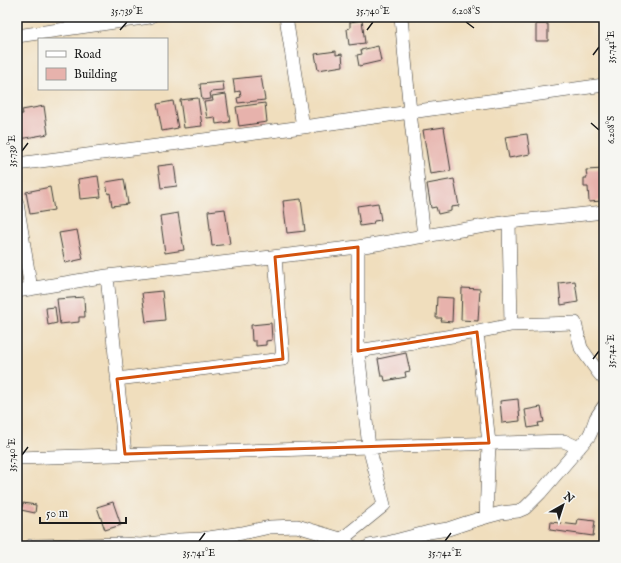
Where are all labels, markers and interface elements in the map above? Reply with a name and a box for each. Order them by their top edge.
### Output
text: 35.739°E [111,5,143,18]
text: 35.740°E [356,5,390,18]
text: 6.208°S [452,5,480,18]
text: 35.741°E [605,31,618,63]
legend [38,38,168,90]
text: Road [74,47,102,62]
text: Building [74,67,118,82]
text: 6.208°S [605,116,618,144]
text: 35.739°E [6,135,19,167]
text: 35.742°E [605,334,618,368]
text: 35.740°E [6,438,19,472]
north arrow [543,485,583,525]
text: N [560,489,577,507]
scale bar [40,499,126,525]
text: 50 m [46,506,68,521]
text: 35.741°E [183,547,215,560]
text: 35.742°E [428,547,462,560]

